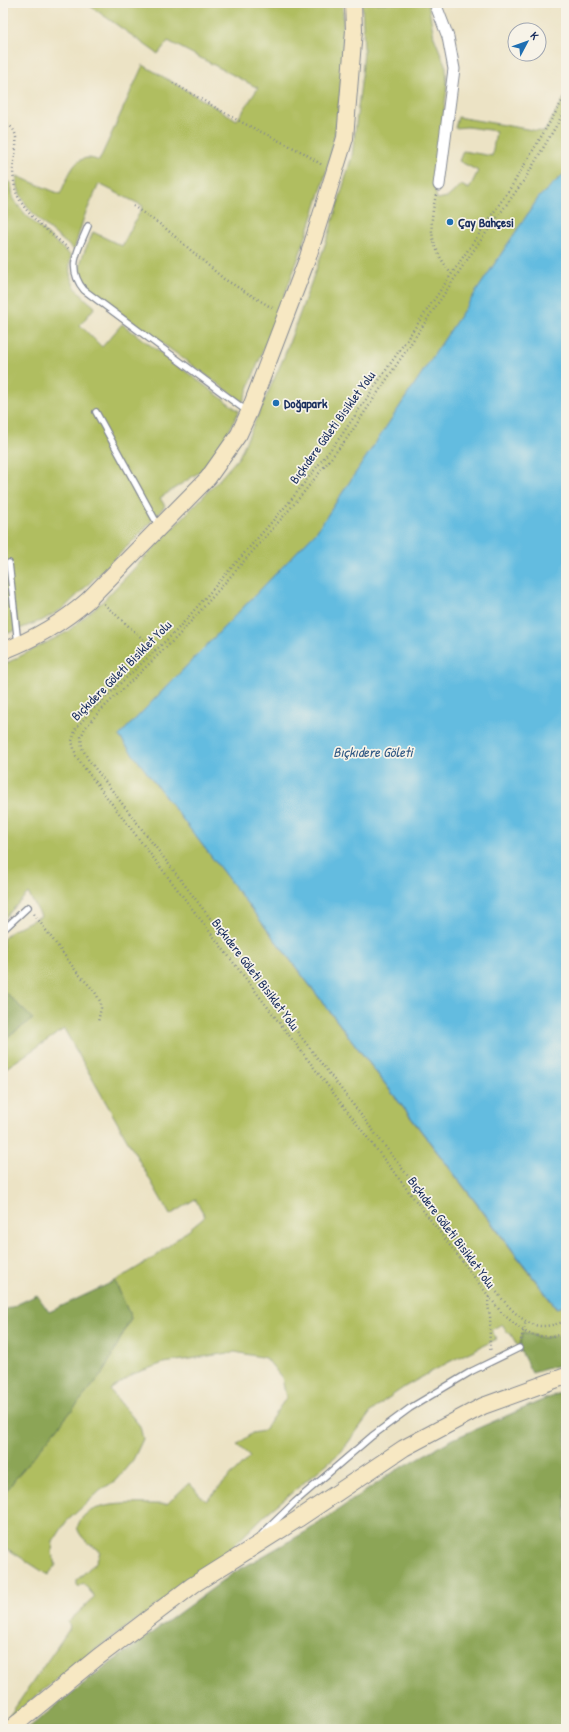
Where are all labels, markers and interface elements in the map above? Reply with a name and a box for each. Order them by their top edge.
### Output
north arrow [507,22,547,62]
text: K [527,29,542,42]
place label: Çay Bahçesi [458,213,514,232]
marker: Çay Bahçesi [445,217,455,227]
street label: Bıçkıdere Göleti Bisiklet Yolu [285,367,379,487]
place label: Doğapark [284,394,328,413]
marker: Doğapark [271,398,281,408]
street label: Bıçkıdere Göleti Bisiklet Yolu [67,616,175,724]
water label: Bıçkıdere Göleti [333,742,415,761]
street label: Bıçkıdere Göleti Bisiklet Yolu [208,915,304,1033]
street label: Bıçkıdere Göleti Bisiklet Yolu [404,1173,500,1291]

